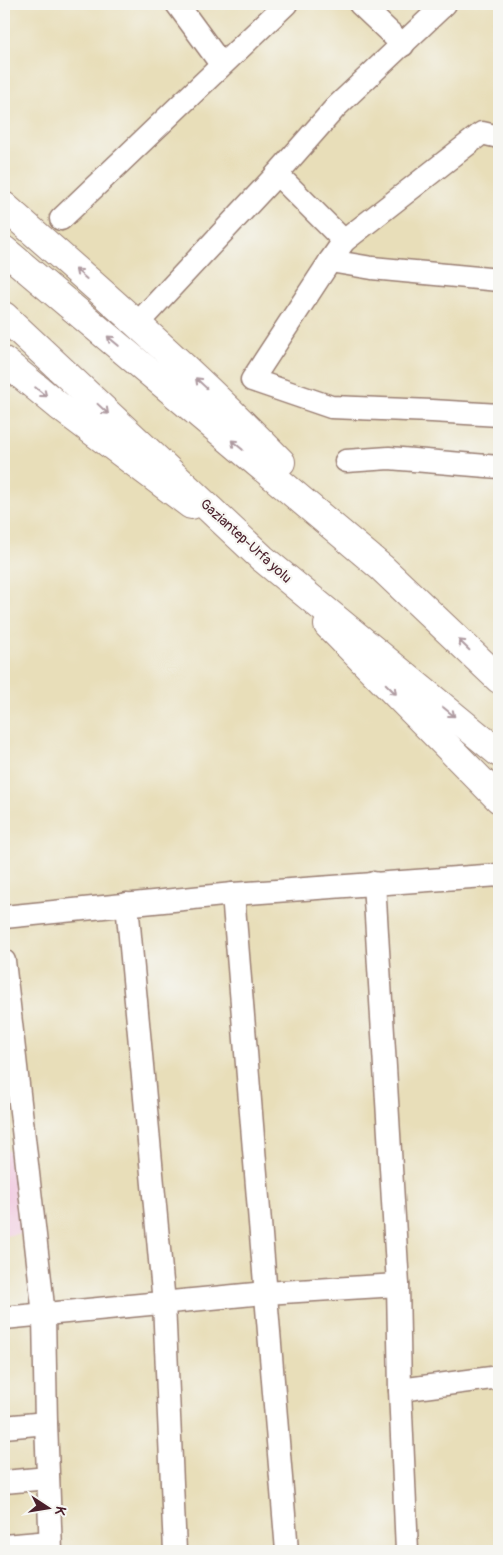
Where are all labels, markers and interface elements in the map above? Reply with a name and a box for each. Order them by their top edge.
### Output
one-way arrow [75,268,88,279]
one-way arrow [107,335,120,346]
one-way arrow [195,377,207,389]
one-way arrow [35,386,48,397]
one-way arrow [97,403,110,415]
one-way arrow [231,440,244,451]
street label: Gaziantep-Urfa yolu [197,495,295,587]
one-way arrow [458,639,470,651]
one-way arrow [385,683,397,695]
one-way arrow [442,706,455,717]
north arrow [22,1482,72,1532]
text: K [51,1505,69,1517]

